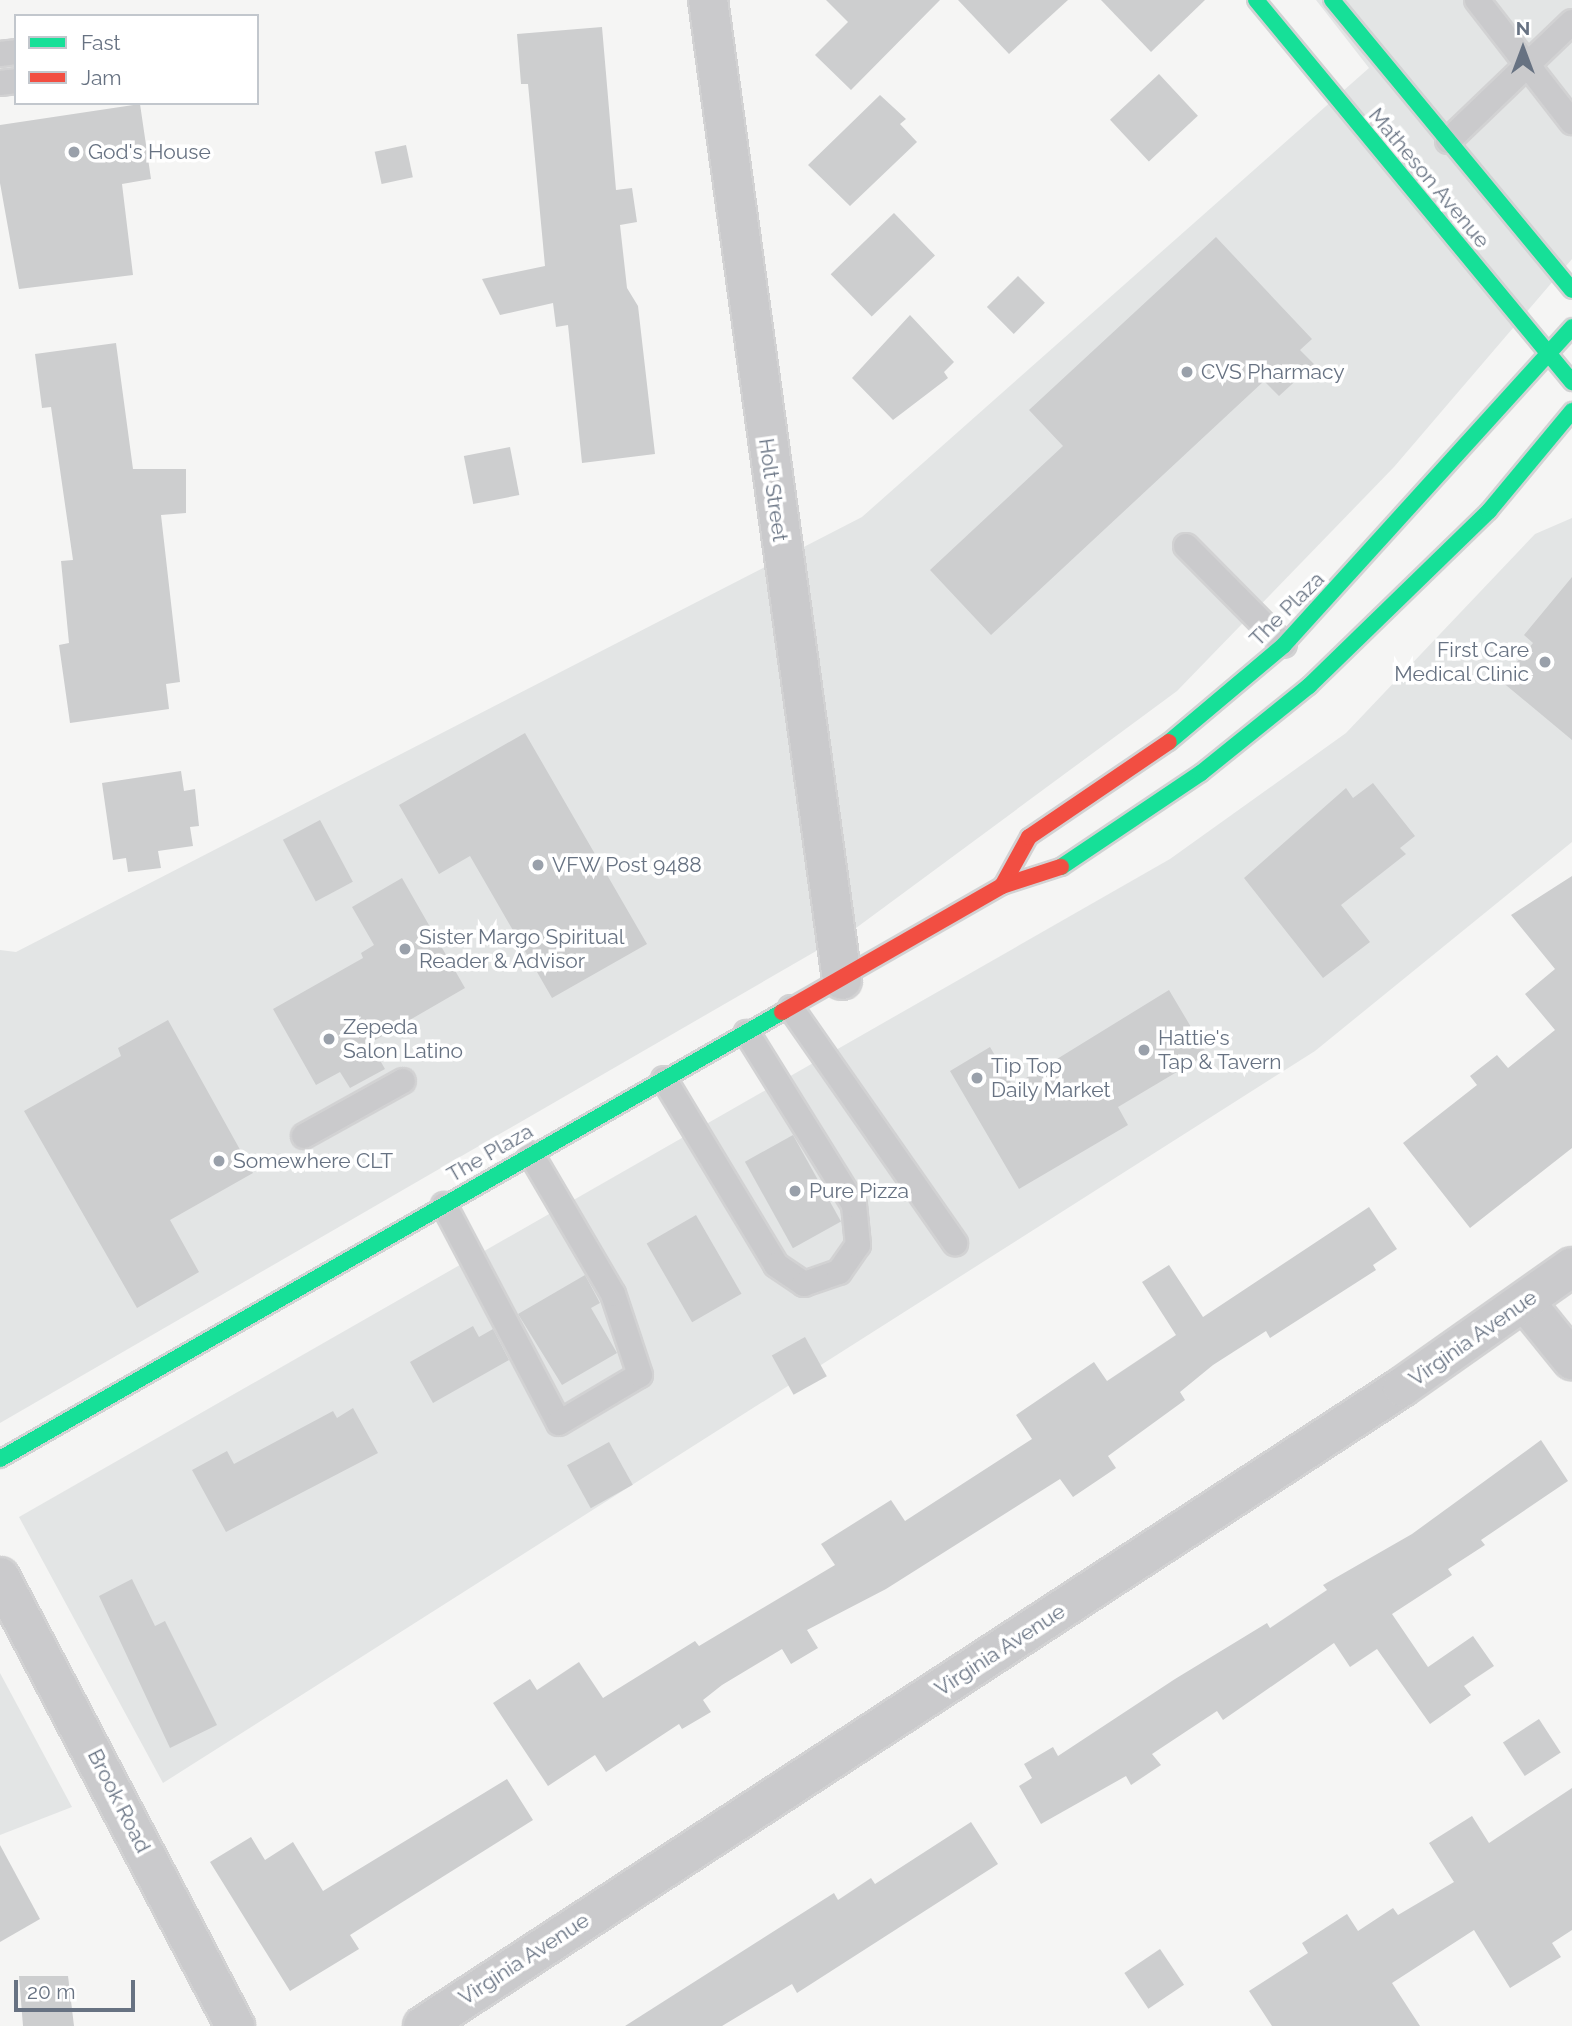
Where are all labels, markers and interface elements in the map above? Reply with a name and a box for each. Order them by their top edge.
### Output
legend [14,14,259,105]
north arrow [1488,14,1558,84]
text: N [1516,17,1530,39]
text: Fast [81,30,121,55]
text: Jam [81,65,122,90]
street label: Matheson Avenue [1363,103,1495,253]
place label: God's House [88,139,211,165]
marker: God's House [66,144,82,160]
place label: CVS Pharmacy [1201,359,1345,385]
marker: CVS Pharmacy [1179,364,1195,380]
street label: Holt Street [753,437,793,543]
street label: The Plaza [1245,567,1329,651]
place label: First Care Medical Clinic [1394,637,1529,687]
marker: First Care Medical Clinic [1535,652,1555,672]
place label: VFW Post 9488 [552,852,703,878]
marker: VFW Post 9488 [530,857,546,873]
place label: Sister Margo Spiritual Reader & Advisor [419,924,625,974]
marker: Sister Margo Spiritual Reader & Advisor [397,941,413,957]
place label: Zepeda Salon Latino [343,1014,463,1064]
place label: Hattie's Tap & Tavern [1158,1025,1282,1075]
marker: Zepeda Salon Latino [321,1031,337,1047]
marker: Hattie's Tap & Tavern [1136,1042,1152,1058]
place label: Tip Top Daily Market [991,1053,1111,1103]
marker: Tip Top Daily Market [969,1070,985,1086]
street label: The Plaza [443,1118,537,1188]
place label: Somewhere CLT [233,1148,393,1174]
marker: Somewhere CLT [211,1153,227,1169]
place label: Pure Pizza [809,1178,909,1204]
marker: Pure Pizza [787,1183,803,1199]
street label: Virginia Avenue [1404,1284,1542,1392]
street label: Virginia Avenue [930,1598,1070,1702]
street label: Brook Road [82,1745,156,1857]
street label: Virginia Avenue [454,1907,594,2011]
scale bar [18,1966,138,2010]
text: 20 m [27,1979,75,2004]

